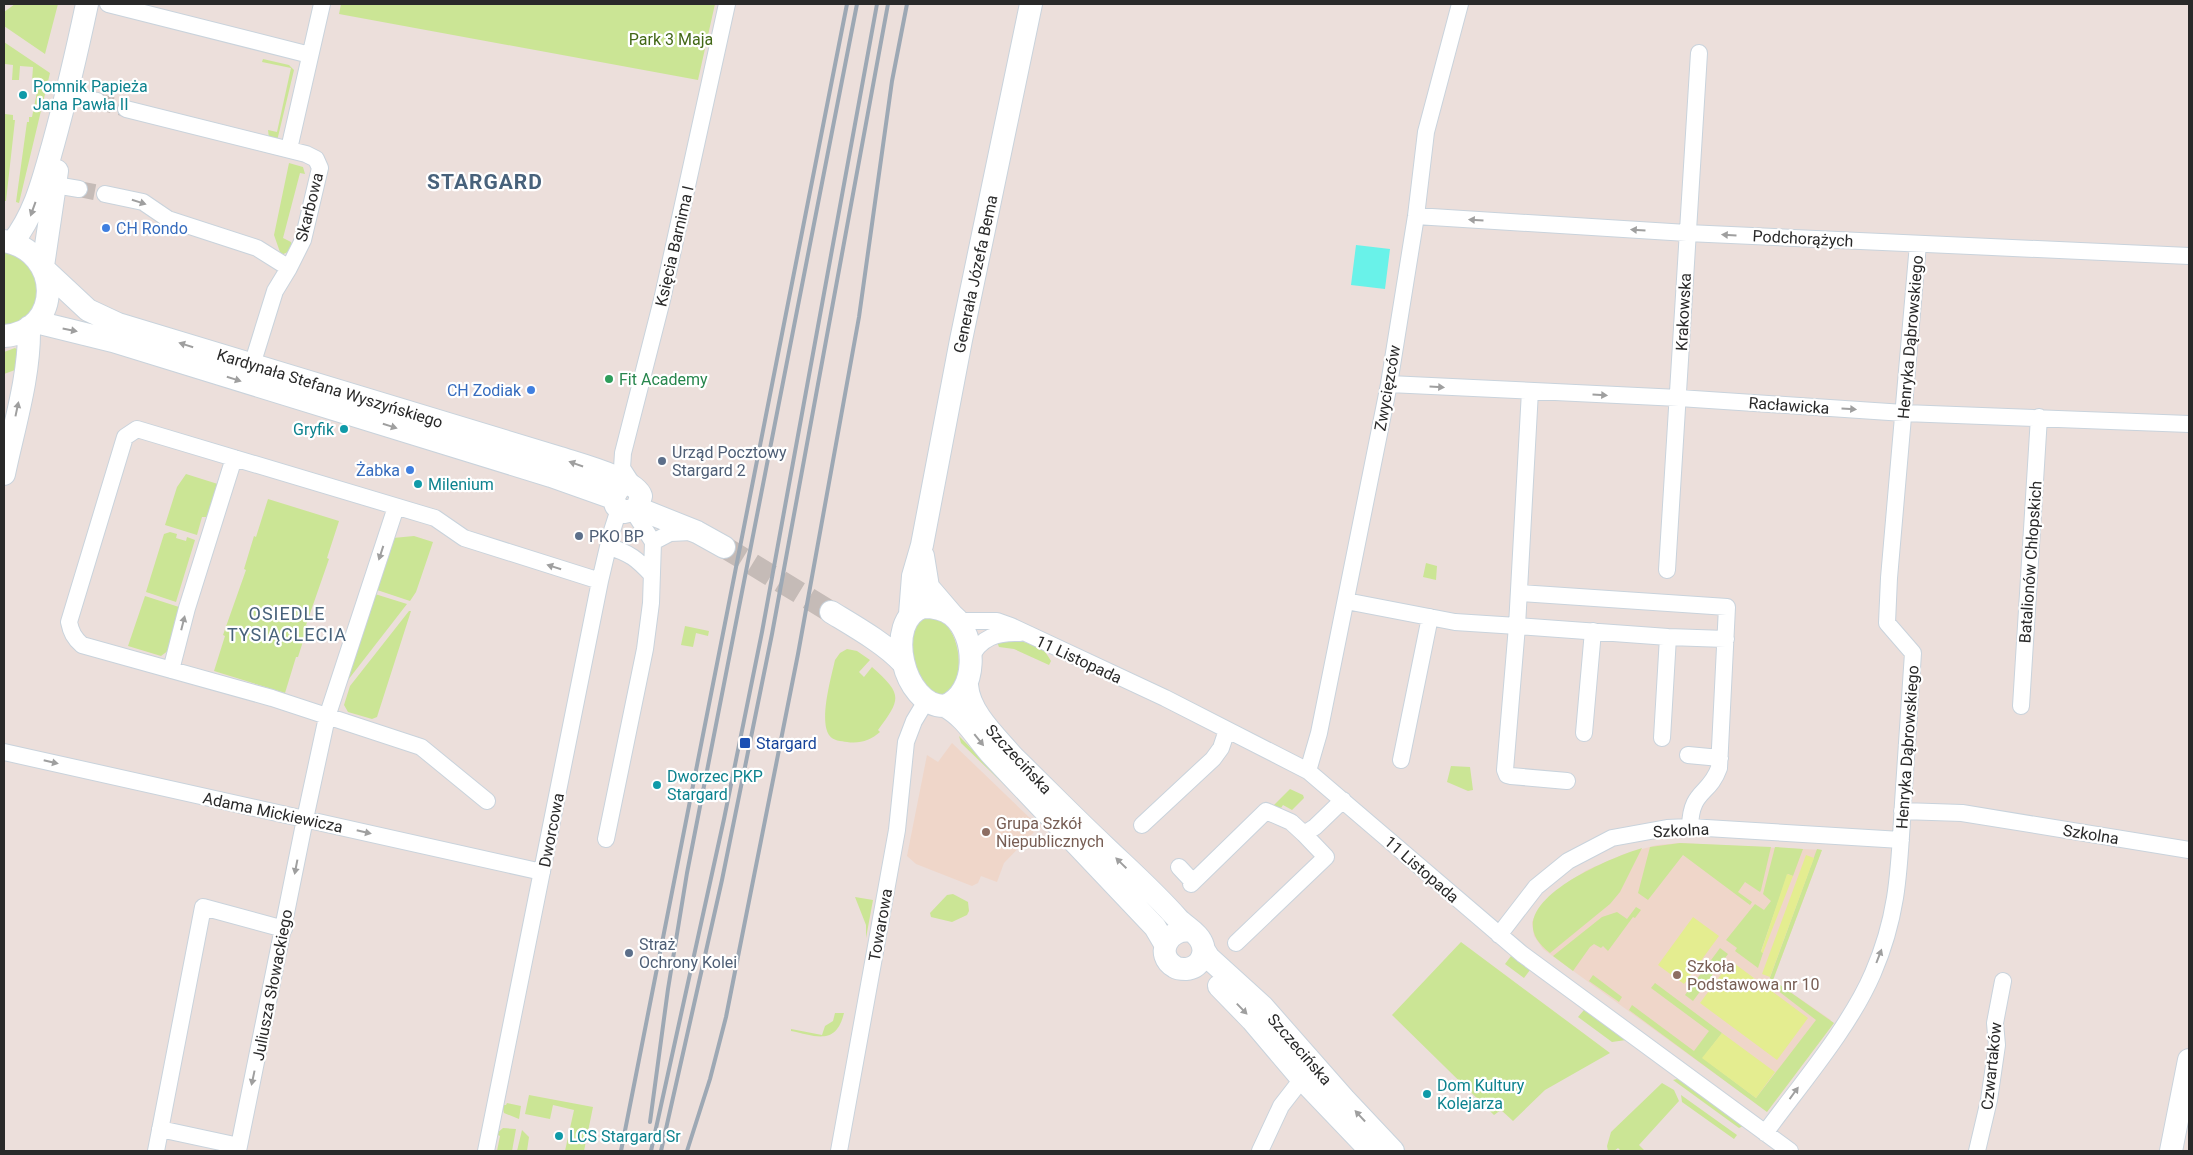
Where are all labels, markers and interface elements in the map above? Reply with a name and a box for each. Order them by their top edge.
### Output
park label: Park 3 Maja [629,30,713,49]
place label: Pomnik Papieża Jana Pawła II [33,77,148,114]
marker: Pomnik Papieża Jana Pawła II [17,89,29,101]
district label: STARGARD [427,170,543,194]
street label: Skarbowa [292,171,327,244]
street label: Księcia Barnima I [651,184,698,308]
street label: Generała Józefa Bema [949,193,1002,355]
one-way arrow [131,198,146,206]
one-way arrow [29,202,36,217]
one-way arrow [1468,216,1484,224]
place label: CH Rondo [116,219,188,238]
marker: CH Rondo [100,222,112,234]
one-way arrow [1630,226,1646,234]
street label: Podchorążych [1752,226,1854,251]
one-way arrow [1721,231,1737,239]
street label: Henryka Dąbrowskiego [1894,254,1927,420]
street label: Krakowska [1672,272,1695,352]
one-way arrow [63,326,78,334]
one-way arrow [179,341,194,349]
street label: Zwycięzców [1371,344,1404,433]
street label: Kardynała Stefana Wyszyńskiego [215,345,445,432]
place label: Fit Academy [619,370,708,389]
marker: Fit Academy [603,373,615,385]
one-way arrow [227,375,242,383]
place label: CH Zodiak [447,381,522,400]
one-way arrow [1430,383,1446,391]
marker: CH Zodiak [525,384,537,396]
one-way arrow [1592,391,1608,399]
street label: Racławicka [1748,393,1830,418]
one-way arrow [14,401,22,417]
one-way arrow [1841,406,1857,414]
place label: Gryfik [293,420,335,439]
marker: Gryfik [338,423,350,435]
one-way arrow [382,423,397,431]
place label: Urząd Pocztowy Stargard 2 [672,443,787,480]
marker: Urząd Pocztowy Stargard 2 [656,455,668,467]
one-way arrow [568,460,583,468]
place label: Żabka [356,461,400,480]
marker: Żabka [404,464,416,476]
place label: Milenium [428,475,494,494]
marker: Milenium [412,478,424,490]
street label: Batalionów Chłopskich [2015,480,2046,644]
place label: PKO BP [589,527,644,546]
marker: PKO BP [573,530,585,542]
one-way arrow [376,546,384,561]
one-way arrow [546,562,561,570]
district label: OSIEDLE TYSIĄCLECIA [227,603,347,645]
one-way arrow [179,616,187,631]
street label: 11 Listopada [1033,631,1125,688]
street label: Henryka Dąbrowskiego [1892,665,1923,830]
street label: Szczecińska [982,721,1056,798]
one-way arrow [973,733,984,746]
place label: Stargard [756,734,817,753]
marker: Stargard [738,736,752,750]
one-way arrow [44,758,59,766]
place label: Dworzec PKP Stargard [667,767,763,804]
marker: Dworzec PKP Stargard [651,779,663,791]
street label: Adama Mickiewicza [201,788,345,837]
street label: Dworcowa [535,791,568,869]
place label: Grupa Szkół Niepublicznych [996,814,1104,851]
street label: Szkolna [1653,820,1710,841]
street label: Szkolna [2062,821,2120,848]
marker: Grupa Szkół Niepublicznych [980,826,992,838]
one-way arrow [356,828,371,836]
street label: 11 Listopada [1381,832,1463,907]
one-way arrow [1116,857,1128,869]
one-way arrow [291,859,299,875]
street label: Towarowa [865,887,896,963]
street label: Juliusza Słowackiego [248,908,296,1062]
place label: Straż Ochrony Kolei [639,935,737,972]
marker: Straż Ochrony Kolei [623,947,635,959]
one-way arrow [1875,948,1883,963]
place label: Szkoła Podstawowa nr 10 [1687,957,1819,994]
marker: Szkoła Podstawowa nr 10 [1671,969,1683,981]
one-way arrow [1236,1003,1248,1015]
street label: Szczecińska [1264,1010,1336,1089]
street label: Czwartaków [1977,1021,2006,1111]
one-way arrow [249,1070,257,1086]
place label: Dom Kultury Kolejarza [1437,1076,1525,1113]
one-way arrow [1789,1086,1799,1100]
marker: Dom Kultury Kolejarza [1421,1088,1433,1100]
one-way arrow [1354,1110,1366,1122]
place label: LCS Stargard Sr [569,1127,681,1146]
marker: LCS Stargard Sr [553,1130,565,1142]

